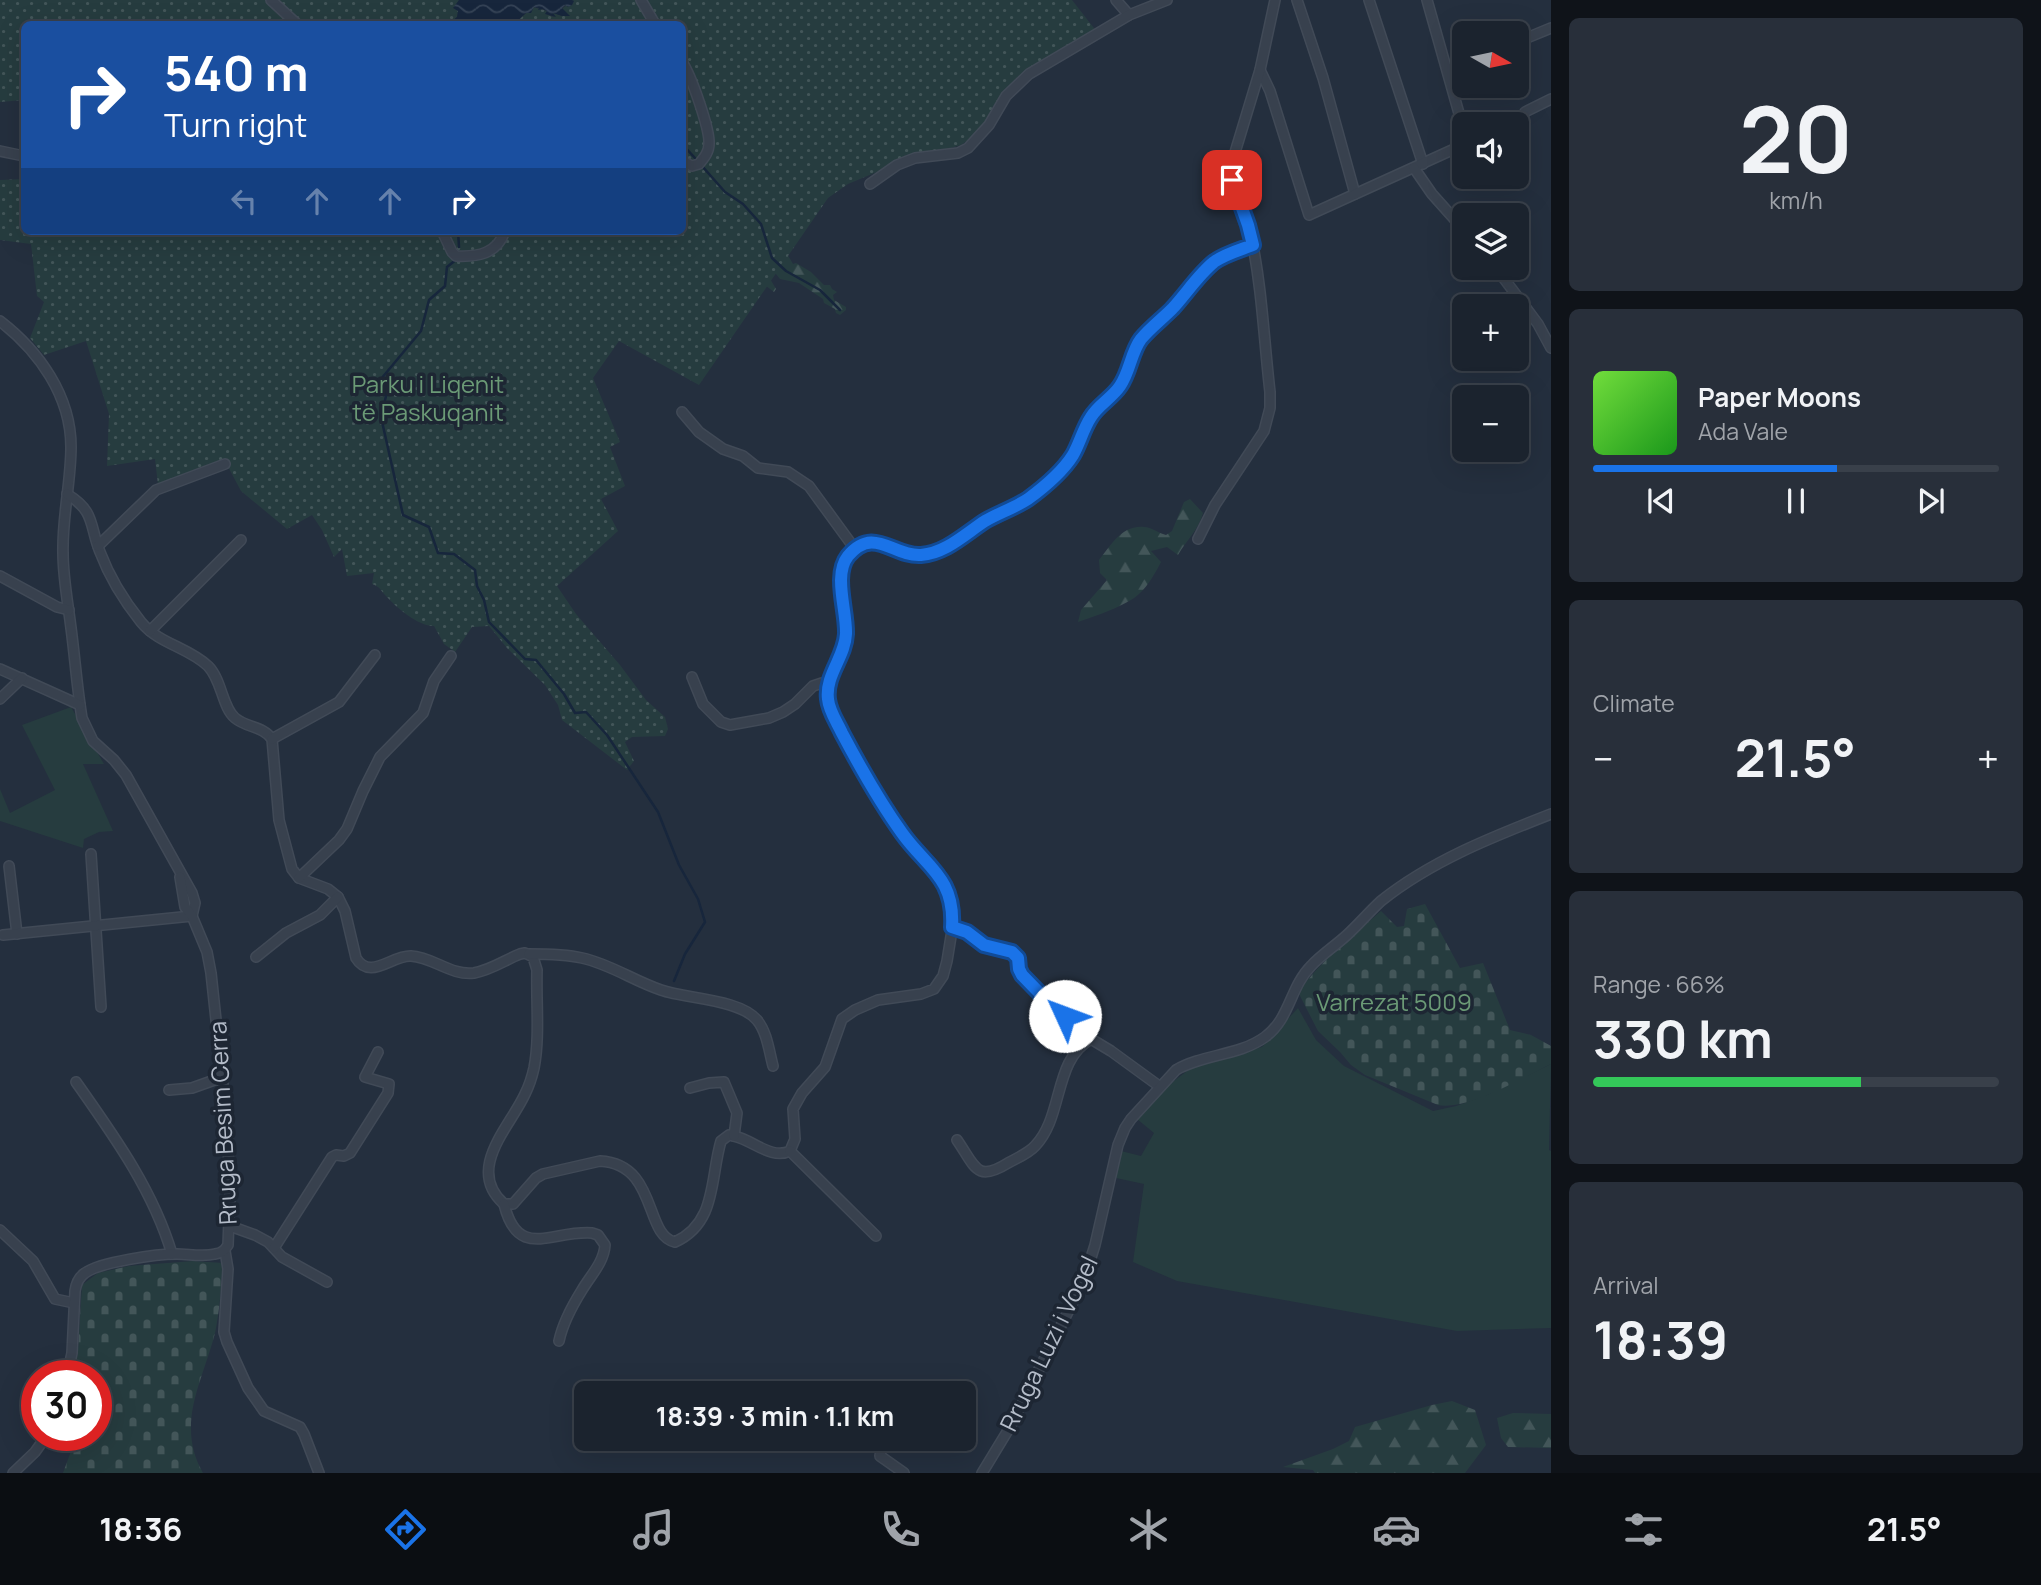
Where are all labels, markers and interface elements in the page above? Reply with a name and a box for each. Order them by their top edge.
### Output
north arrow [1452,21,1530,98]
map controls [1452,21,1529,462]
text: 540 m [164,39,309,106]
icon: right [49,49,140,140]
text: 20 [1739,76,1853,200]
text: Turn right [164,103,307,147]
button: sound [1452,112,1529,189]
pin [1202,150,1262,210]
icon: arrive [1213,161,1251,199]
icon: left [225,182,263,220]
icon: ahead [298,182,336,220]
icon: ahead [371,182,409,220]
icon: right [444,182,482,220]
text: km/h [1769,184,1823,216]
button: layers [1452,203,1529,280]
button: + [1452,294,1529,371]
park label: Parku i Liqenit të Paskuqanit [352,367,504,428]
text: Paper Moons [1698,379,1861,415]
button: − [1452,385,1529,462]
text: Ada Vale [1698,415,1788,447]
icon: previous [1642,482,1680,520]
icon: pause [1777,482,1815,520]
icon: next [1912,482,1950,520]
text: Climate [1593,687,1675,719]
text: 21.5° [1735,722,1856,793]
text: − [1593,732,1614,784]
text: + [1977,732,1999,784]
text: Range · 66% [1593,968,1725,1000]
position arrow [1028,979,1102,1053]
park label: Varrezat 5009 [1316,985,1472,1018]
text: 330 km [1593,1003,1773,1074]
street label: Rruga Besim Cerra [200,1020,244,1226]
street label: Rruga Luzi i Vogel [991,1250,1105,1436]
text: Arrival [1593,1269,1659,1301]
text: 18:39 [1593,1304,1728,1375]
speed limit sign: 30 [21,1360,112,1451]
text: 18:39 · 3 min · 1.1 km [656,1398,894,1434]
icon: directions [381,1505,430,1554]
icon: music [629,1505,678,1554]
icon: phone [876,1505,925,1554]
icon: climate [1124,1505,1173,1554]
icon: car [1372,1505,1421,1554]
icon: filters [1619,1505,1668,1554]
text: 18:36 [99,1507,182,1551]
text: 21.5° [1867,1507,1942,1551]

